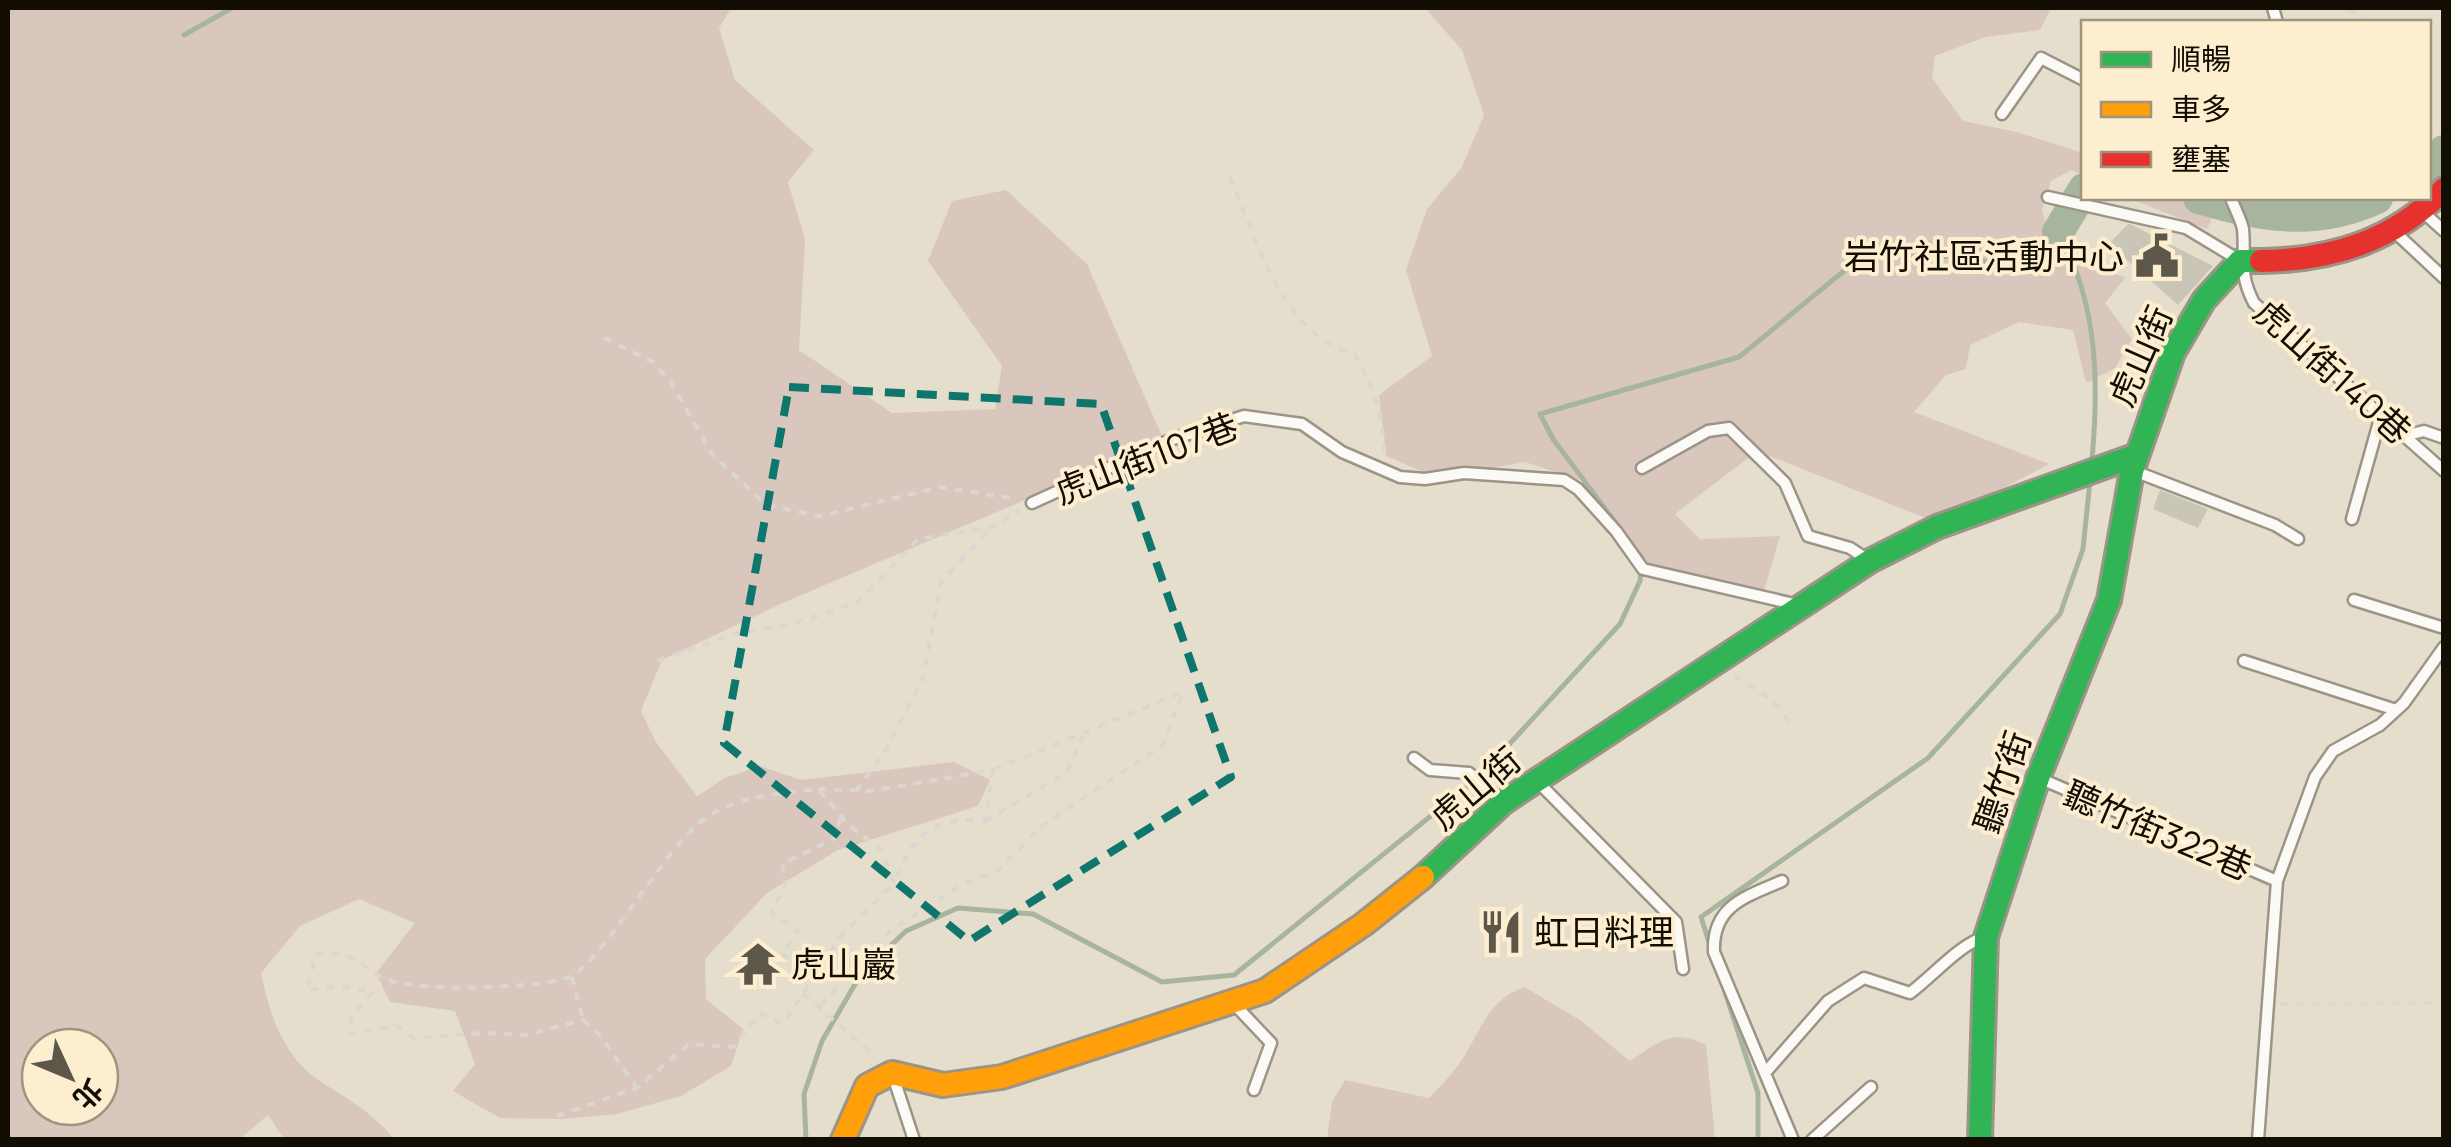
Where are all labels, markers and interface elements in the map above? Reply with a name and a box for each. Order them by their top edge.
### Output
legend [2081,20,2431,200]
text: 順暢 [2171,38,2231,79]
text: 車多 [2171,88,2231,129]
text: 壅塞 [2171,138,2231,179]
place label: 岩竹社區活動中心 [1844,232,2124,280]
public building icon: 岩竹社區活動中心 [2133,232,2181,280]
street label: 虎山街140巷 [2244,288,2422,454]
street label: 虎山街 [2097,298,2183,414]
street label: 虎山街107巷 [1048,401,1244,515]
street label: 聽竹街 [1962,725,2042,839]
street label: 虎山街 [1419,736,1531,840]
street label: 聽竹街322巷 [2057,769,2259,891]
restaurant icon: 虹日料理 [1477,908,1525,956]
place label: 虹日料理 [1534,908,1674,956]
temple icon: 虎山巖 [734,940,782,988]
place label: 虎山巖 [791,940,896,988]
north arrow [20,1027,120,1127]
text: 北 [65,1072,112,1118]

